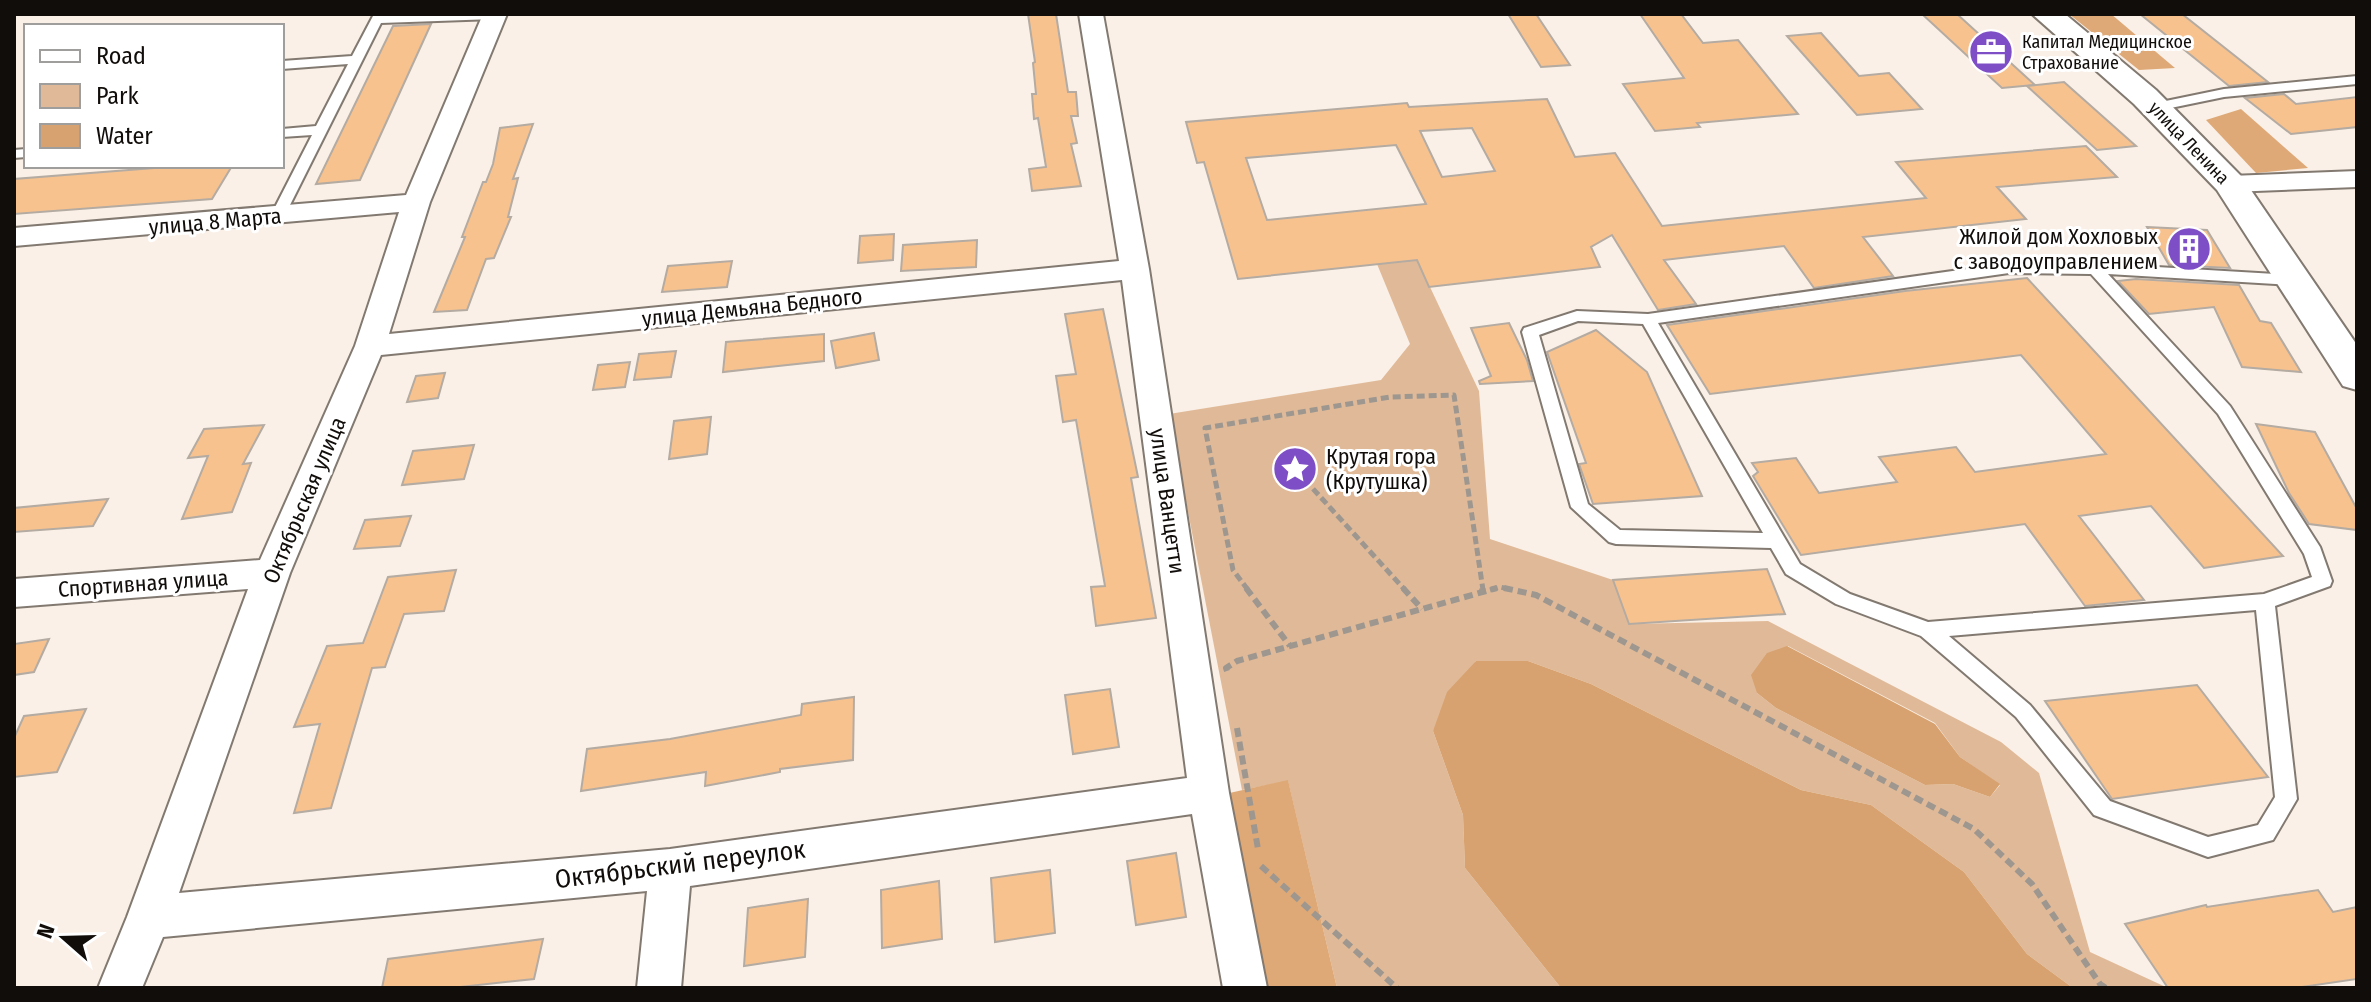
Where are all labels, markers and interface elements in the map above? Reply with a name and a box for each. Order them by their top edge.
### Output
legend [24,24,284,168]
office icon: Капитал Медицинское Страхование [1967,28,2015,76]
place label: Капитал Медицинское Страхование [2022,31,2192,74]
text: Road [96,42,146,70]
text: Park [96,82,139,110]
street label: улица Ленина [2144,97,2234,189]
text: Water [96,122,153,150]
street label: улица 8 Марта [148,202,282,241]
place label: Жилой дом Хохловых с заводоуправлением [1954,223,2158,275]
building icon: Жилой дом Хохловых с заводоуправлением [2165,225,2213,273]
street label: улица Демьяна Бедного [640,282,864,333]
street label: Октябрьская улица [257,413,352,588]
street label: улица Ванцетти [1144,427,1191,575]
place label: Крутая гора (Крутушка) [1326,443,1436,495]
place icon: Крутая гора (Крутушка) [1271,445,1319,493]
street label: Спортивная улица [57,564,229,603]
street label: Октябрьский переулок [553,834,807,895]
north arrow [24,898,104,978]
text: N [31,921,61,942]

